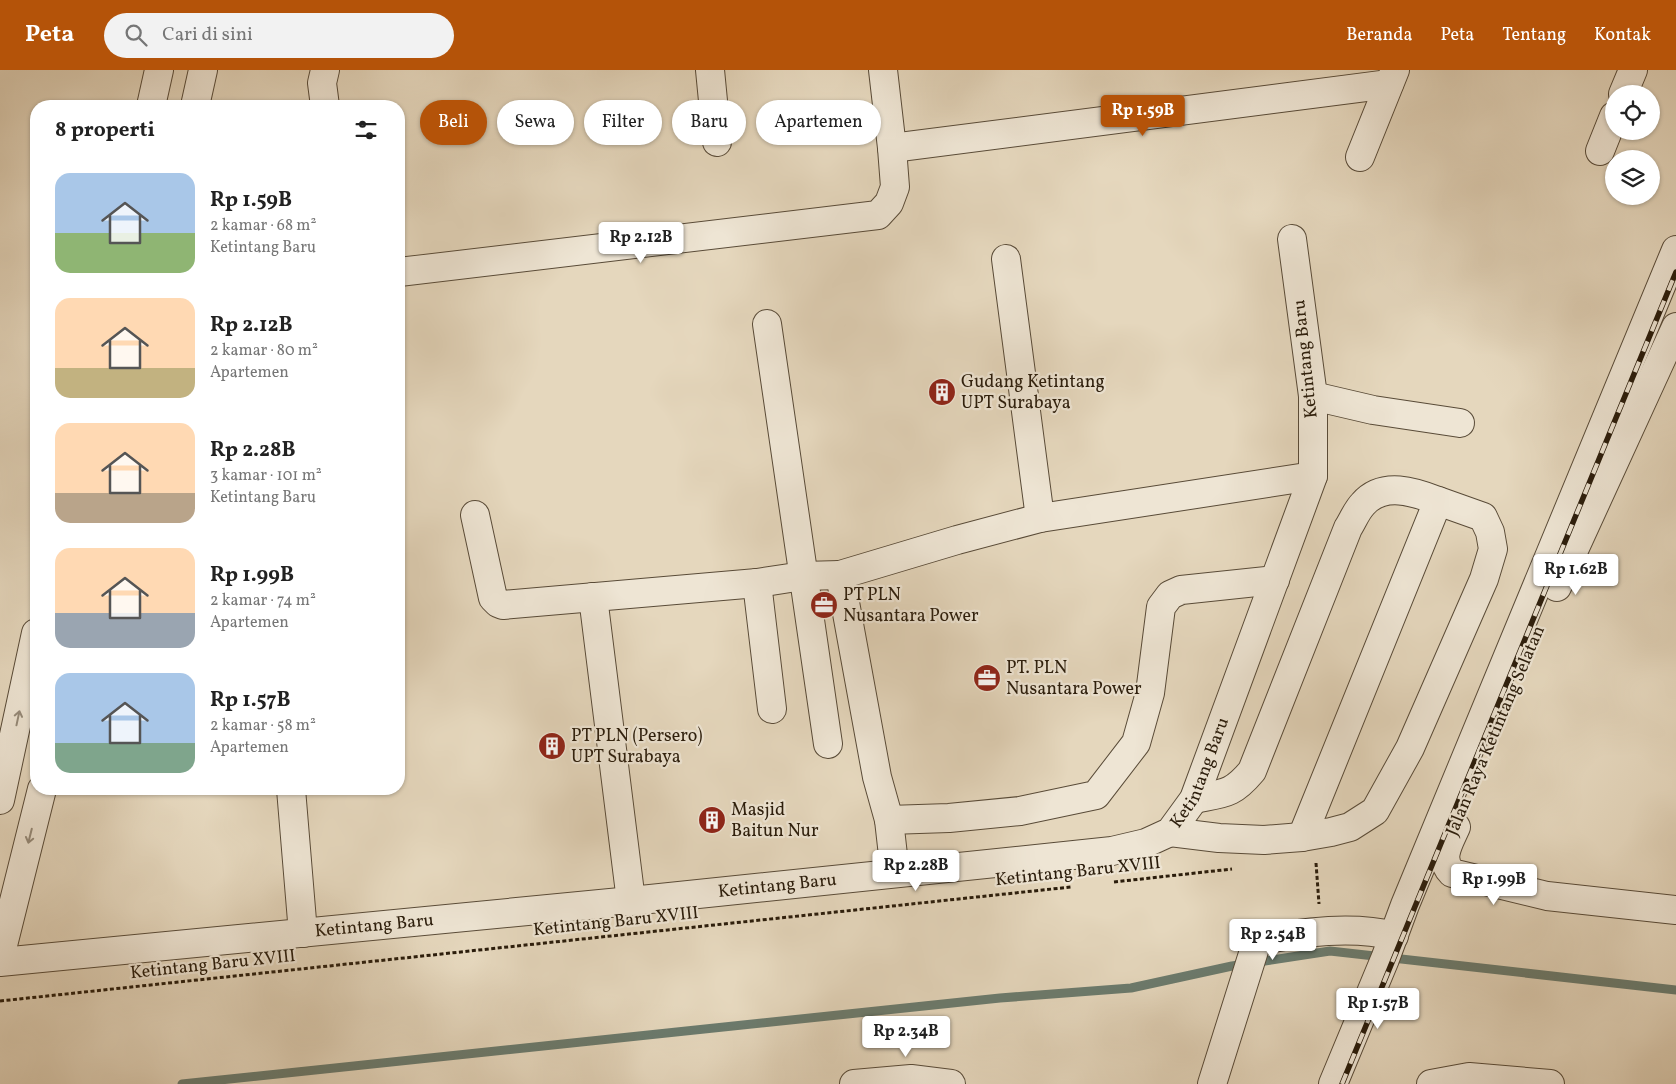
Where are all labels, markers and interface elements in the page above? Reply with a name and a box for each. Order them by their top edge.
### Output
search box [104,13,454,58]
text: Peta [25,18,74,52]
icon: search [122,21,150,49]
text: Cari di sini [162,22,253,48]
text: Beranda [1346,23,1412,48]
text: Peta [1440,23,1474,48]
text: Tentang [1502,23,1566,48]
text: Kontak [1594,23,1651,48]
map controls [1605,85,1660,205]
button: locate [1605,85,1660,140]
pin: Rp 1.59B [1091,94,1195,137]
chip: Beli [420,100,487,145]
chip: Sewa [497,100,574,145]
chip: Filter [584,100,662,145]
chip: Baru [672,100,746,145]
chip: Apartemen [756,100,881,145]
text: Rp 1.59B [1112,100,1174,122]
text: 8 properti [55,116,155,145]
icon: filters [352,116,380,144]
button: layers [1605,150,1660,205]
text: Rp 1.59B [210,186,292,215]
icon: home [95,193,155,253]
text: 2 kamar · 68 m² [210,215,316,237]
pin: Rp 2.12B [589,222,693,264]
text: Rp 2.12B [610,227,672,249]
text: Ketintang Baru [210,237,316,259]
street label: Ketintang Baru [1287,298,1325,420]
text: Rp 2.12B [210,311,293,340]
icon: home [95,318,155,378]
text: 2 kamar · 80 m² [210,340,318,362]
text: Apartemen [210,362,289,384]
place label: Gudang Ketintang UPT Surabaya [961,370,1105,416]
building icon: Gudang Ketintang UPT Surabaya [927,377,957,407]
text: Rp 2.28B [210,436,296,465]
icon: home [95,443,155,503]
text: 3 kamar · 101 m² [210,465,322,487]
text: Ketintang Baru [210,487,316,509]
pin: Rp 1.62B [1524,554,1628,596]
text: Rp 1.62B [1544,559,1608,581]
text: Rp 1.99B [210,561,294,590]
icon: home [95,568,155,628]
place label: PT PLN Nusantara Power [843,583,979,629]
text: 2 kamar · 74 m² [210,590,316,612]
office icon: PT PLN Nusantara Power [809,590,839,620]
text: Apartemen [210,612,289,634]
street label: Jalan Raya Ketintang Selatan [1440,622,1552,840]
place label: PT. PLN Nusantara Power [1006,656,1142,702]
office icon: PT. PLN Nusantara Power [972,663,1002,693]
text: Rp 1.57B [210,686,291,715]
icon: home [95,693,155,753]
one-way arrow [14,710,23,726]
street label: Ketintang Baru [1164,714,1235,833]
text: 2 kamar · 58 m² [210,715,316,737]
place label: PT PLN (Persero) UPT Surabaya [571,724,703,770]
building icon: PT PLN (Persero) UPT Surabaya [537,731,567,761]
text: Apartemen [210,737,289,759]
place label: Masjid Baitun Nur [731,798,819,844]
building icon: Masjid Baitun Nur [697,805,727,835]
one-way arrow [25,828,34,844]
pin: Rp 2.28B [864,850,968,892]
street label: Ketintang Baru XVIII [994,851,1162,893]
text: Rp 2.28B [883,855,949,877]
pin: Rp 1.99B [1442,864,1546,906]
street label: Ketintang Baru [717,867,838,904]
text: Rp 1.99B [1462,869,1526,891]
street label: Ketintang Baru XVIII [532,901,700,943]
street label: Ketintang Baru [314,908,435,944]
pin: Rp 2.54B [1221,918,1325,961]
text: Rp 2.54B [1240,924,1306,946]
street label: Ketintang Baru XVIII [129,944,297,986]
pin: Rp 1.57B [1326,988,1430,1030]
text: Rp 1.57B [1347,993,1409,1015]
pin: Rp 2.34B [854,1016,958,1058]
text: Rp 2.34B [873,1021,939,1043]

